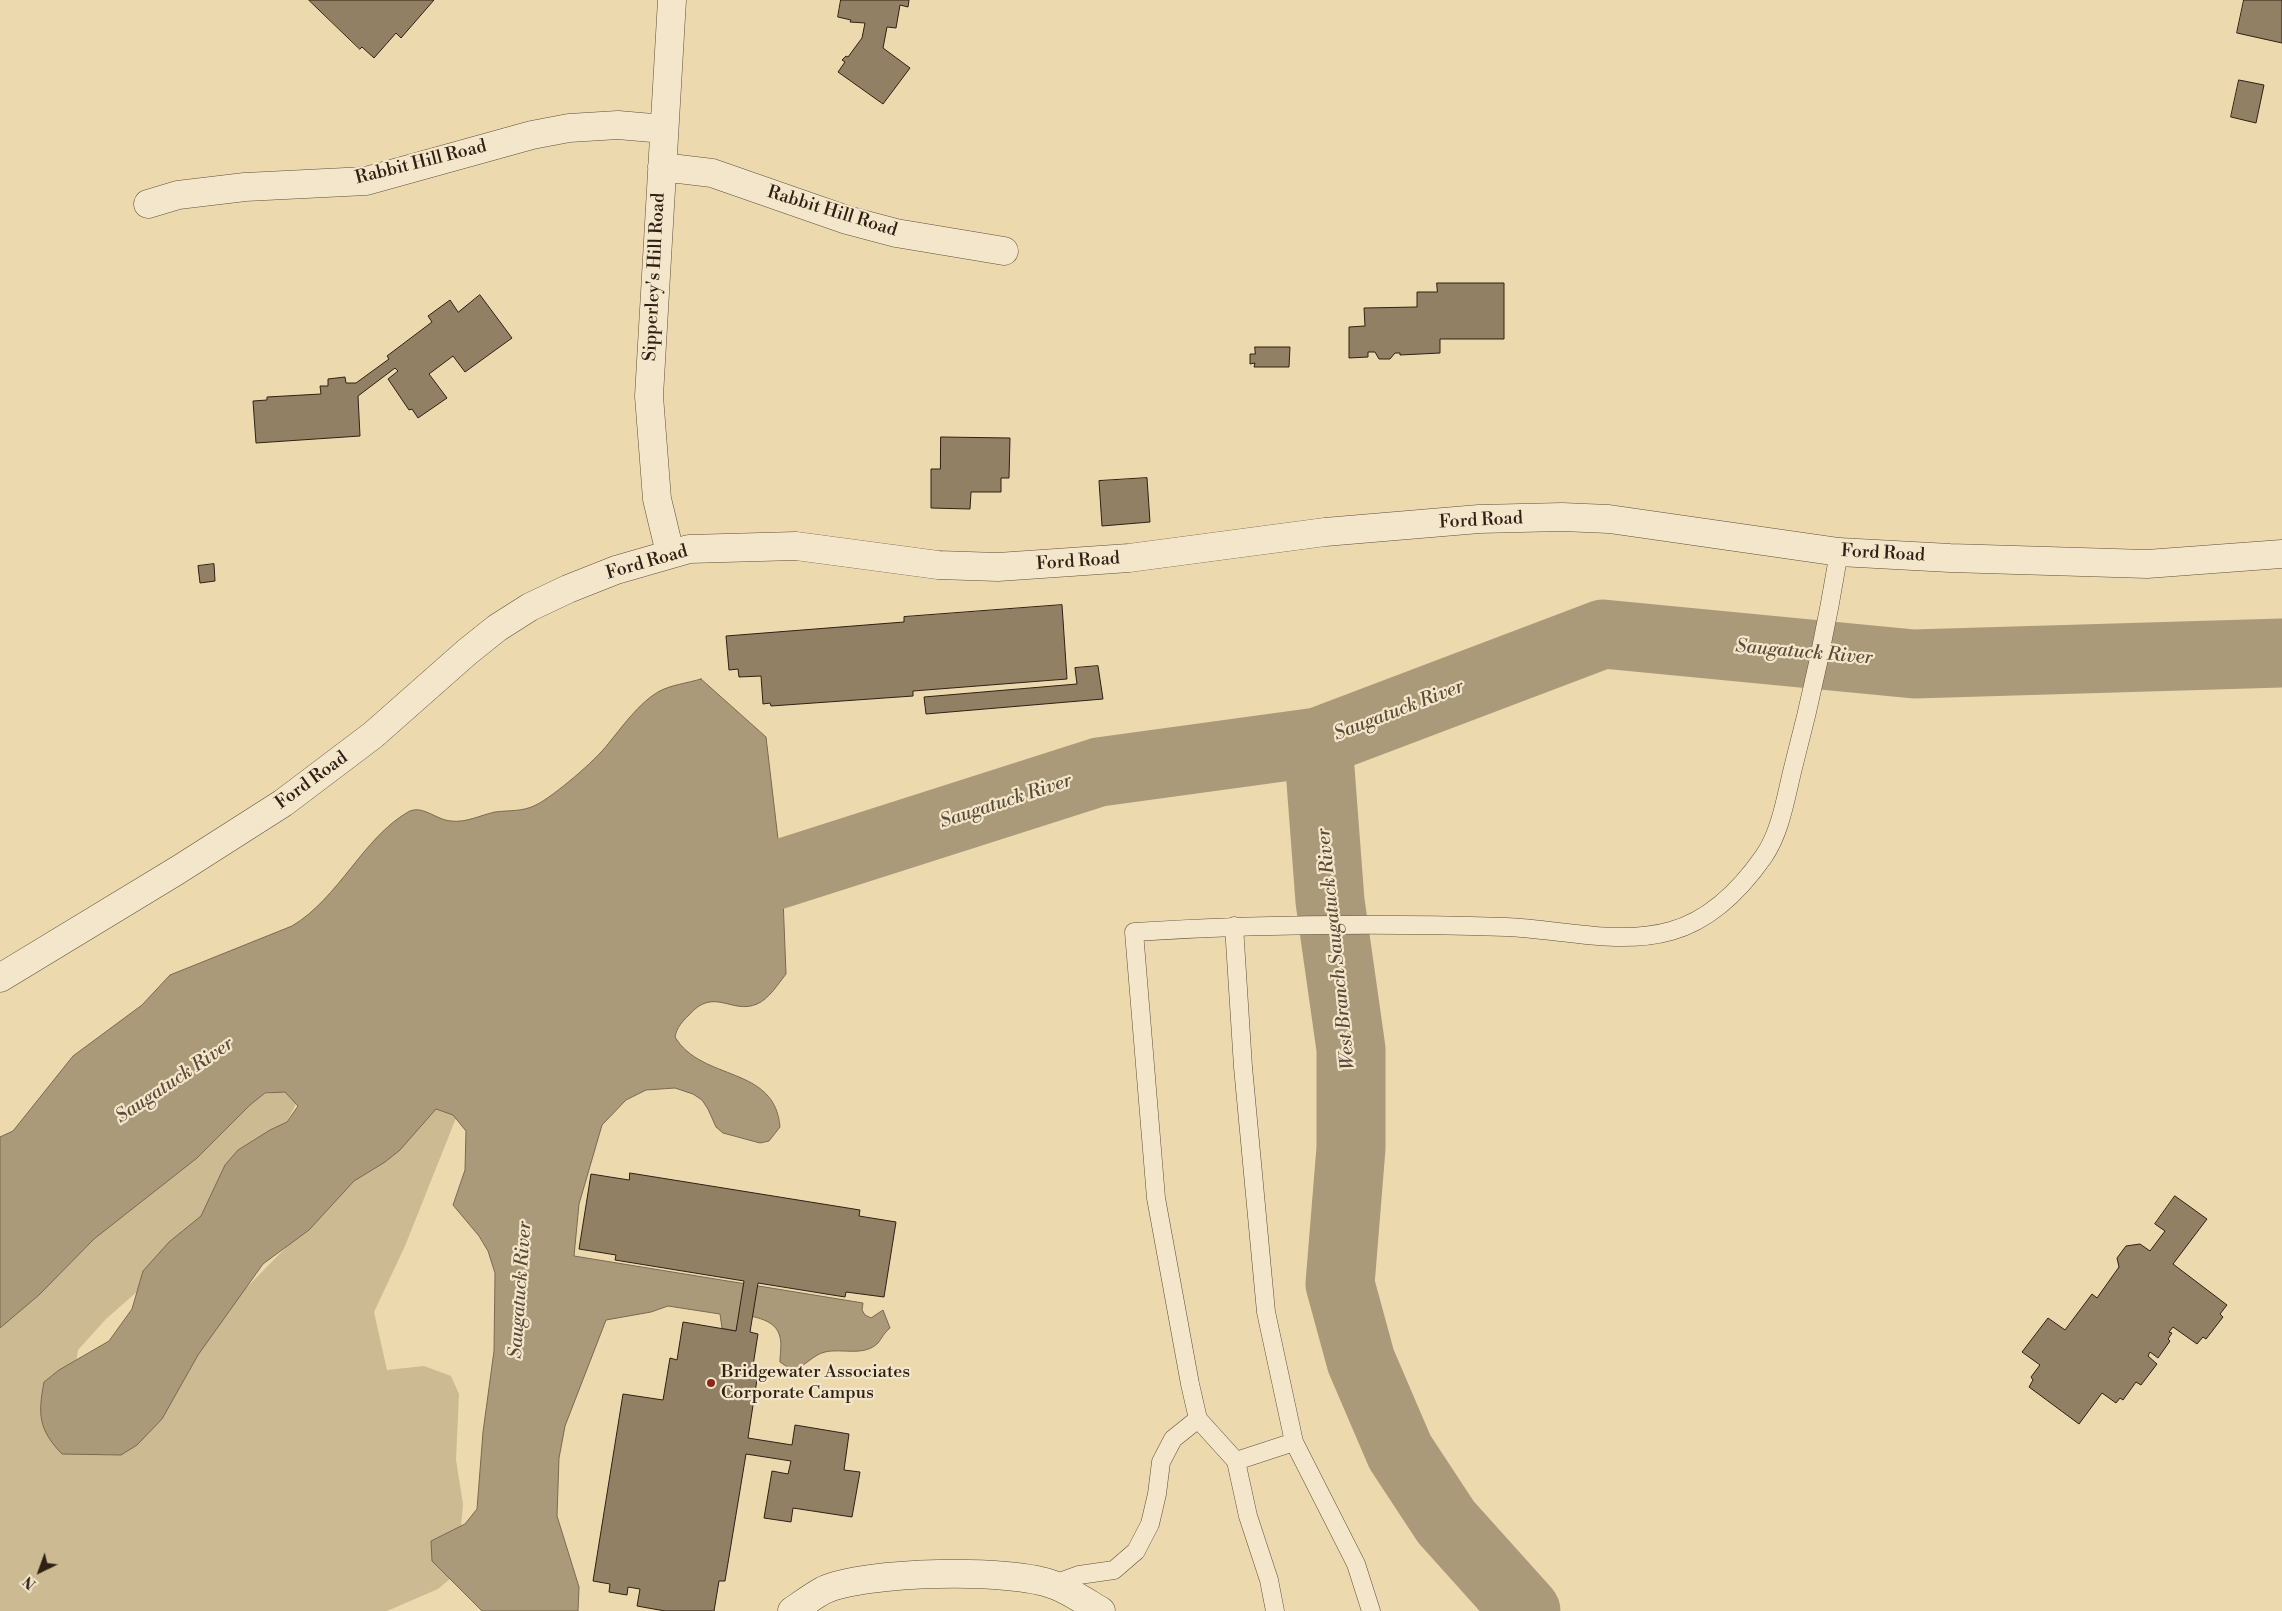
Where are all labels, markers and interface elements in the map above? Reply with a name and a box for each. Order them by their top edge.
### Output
street label: Rabbit Hill Road [353,136,489,190]
street label: Rabbit Hill Road [764,182,900,242]
street label: Sipperley's Hill Road [640,192,670,362]
street label: Ford Road [1439,508,1523,534]
street label: Ford Road [604,541,690,585]
street label: Ford Road [1841,541,1925,567]
street label: Ford Road [1035,548,1121,576]
water label: Saugatuck River [1735,636,1873,670]
water label: Saugatuck River [1331,676,1467,746]
street label: Ford Road [272,748,352,814]
water label: Saugatuck River [937,770,1075,834]
water label: West Branch Saugatuck River [1313,827,1361,1071]
water label: Saugatuck River [112,1033,238,1129]
water label: Saugatuck River [505,1221,537,1359]
place label: Bridgewater Associates Corporate Campus [721,1362,910,1405]
marker: Bridgewater Associates Corporate Campus [705,1377,717,1389]
north arrow [15,1546,65,1596]
text: N [20,1572,40,1593]

